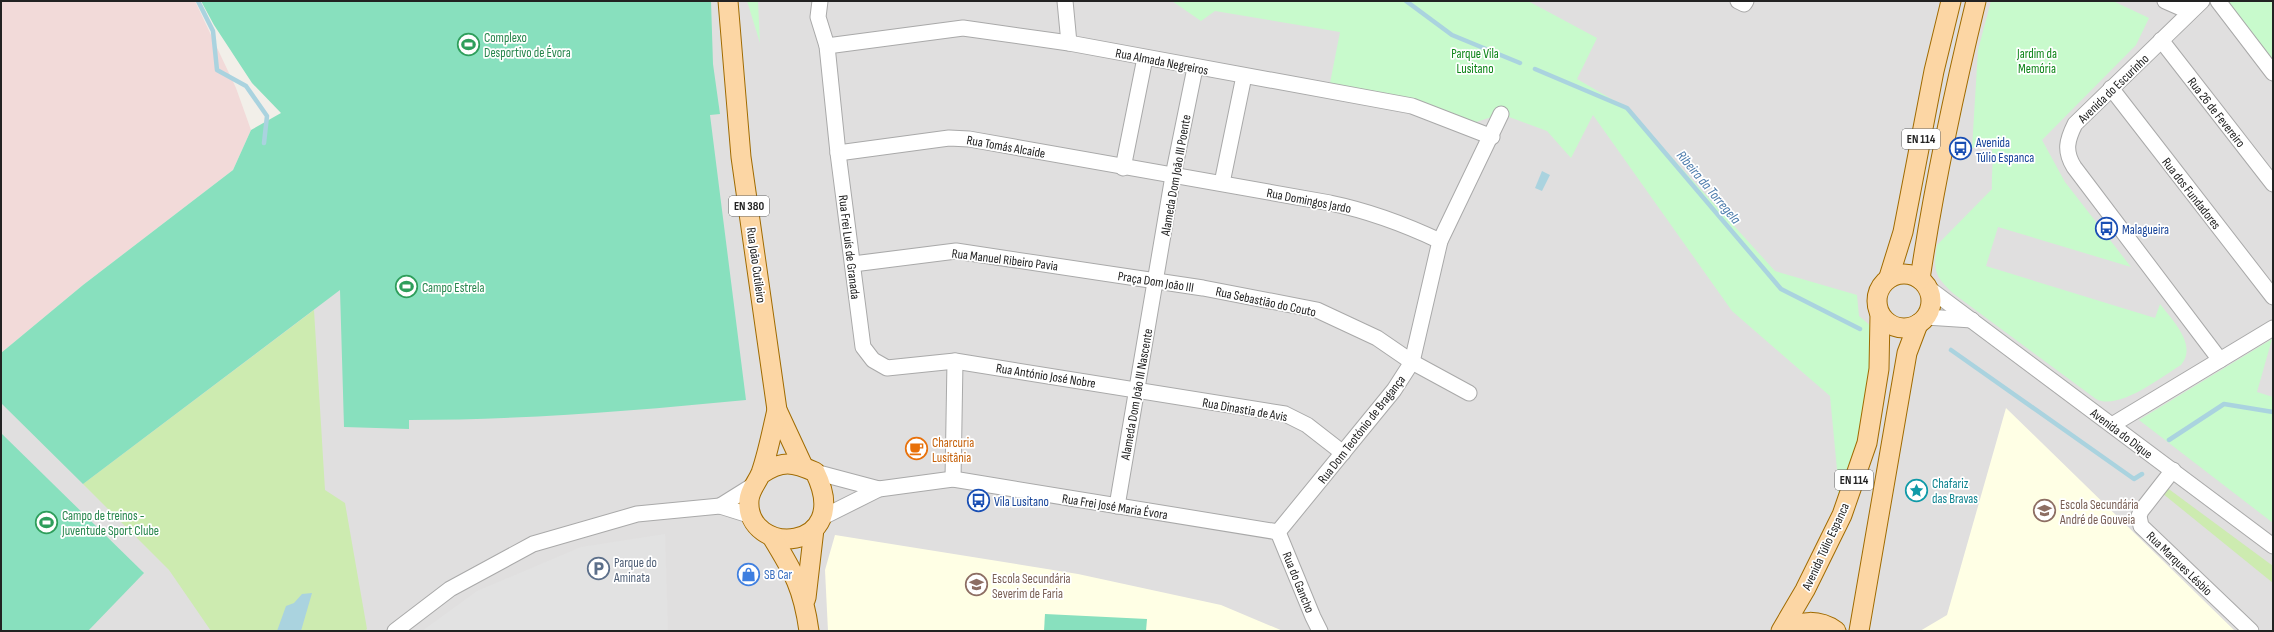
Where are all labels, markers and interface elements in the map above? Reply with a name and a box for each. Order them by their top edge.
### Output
place label: Complexo Desportivo de Évora [484,30,571,61]
sports icon: Complexo Desportivo de Évora [456,31,482,57]
street label: Rua Almada Negreiros [1114,45,1210,79]
park label: Parque Vila Lusitano [1451,46,1499,77]
park label: Jardim da Memória [2016,46,2057,77]
street label: Avenida do Escurinho [2074,51,2152,127]
street label: Rua 26 de Fevereiro [2184,74,2249,151]
street label: Alameda Dom João III Poente [1157,113,1195,238]
road number: EN 114 [1902,129,1940,149]
street label: Rua Tomás Alcaide [965,132,1046,162]
place label: Avenida Túlio Espanca [1975,135,2034,166]
bus stop icon: Avenida Túlio Espanca [1947,136,1973,162]
water label: Ribeira da Torregela [1673,147,1744,228]
street label: Rua dos Fundadores [2158,155,2224,233]
street label: Rua Domingos Jardo [1265,185,1352,217]
street label: Rua Frei Luís de Granada [835,194,863,300]
road number: EN 380 [729,196,769,216]
bus stop icon: Malagueira [2094,216,2120,242]
place label: Malagueira [2122,222,2169,238]
street label: Rua João Cutileiro [743,226,769,304]
street label: Rua Manuel Ribeiro Pavia [951,246,1059,274]
street label: Praça Dom João III [1117,268,1195,296]
sports icon: Campo Estrela [393,274,419,300]
place label: Campo Estrela [422,280,484,296]
street label: Rua Sebastião do Couto [1214,284,1318,320]
street label: Alameda Dom João III Nascente [1117,327,1156,462]
street label: Rua António José Nobre [995,360,1097,392]
street label: Rua Dom Teotónio de Bragança [1315,372,1409,487]
street label: Rua Dinastia de Avis [1201,395,1289,425]
street label: Avenida do Dique [2086,405,2156,462]
place label: Charcuria Lusitânia [932,435,974,466]
cafe icon: Charcuria Lusitânia [903,436,929,462]
road number: EN 114 [1835,470,1873,490]
place label: Chafariz das Bravas [1932,476,1978,507]
place icon: Chafariz das Bravas [1904,477,1930,503]
bus stop icon: Vila Lusitano [966,488,992,514]
street label: Rua Frei José Maria Évora [1061,491,1169,523]
place label: Vila Lusitano [994,494,1049,510]
place label: Escola Secundária André de Gouveia [2059,497,2139,528]
school or university icon: Escola Secundária André de Gouveia [2031,498,2057,524]
street label: Avenida Túlio Espanca [1798,500,1853,593]
place label: Campo de treinos - Juventude Sport Clube [61,508,159,539]
sports icon: Campo de treinos - Juventude Sport Clube [33,509,59,535]
street label: Rua Marques Lésbio [2143,528,2216,599]
street label: Rua do Gancho [1279,549,1318,615]
place label: Parque do Aminata [613,555,657,586]
parking icon: Parque do Aminata [585,556,611,582]
shop icon: SB Car [735,561,761,587]
place label: SB Car [764,567,793,583]
place label: Escola Secundária Severim de Faria [992,571,1071,602]
school or university icon: Escola Secundária Severim de Faria [964,572,990,598]

